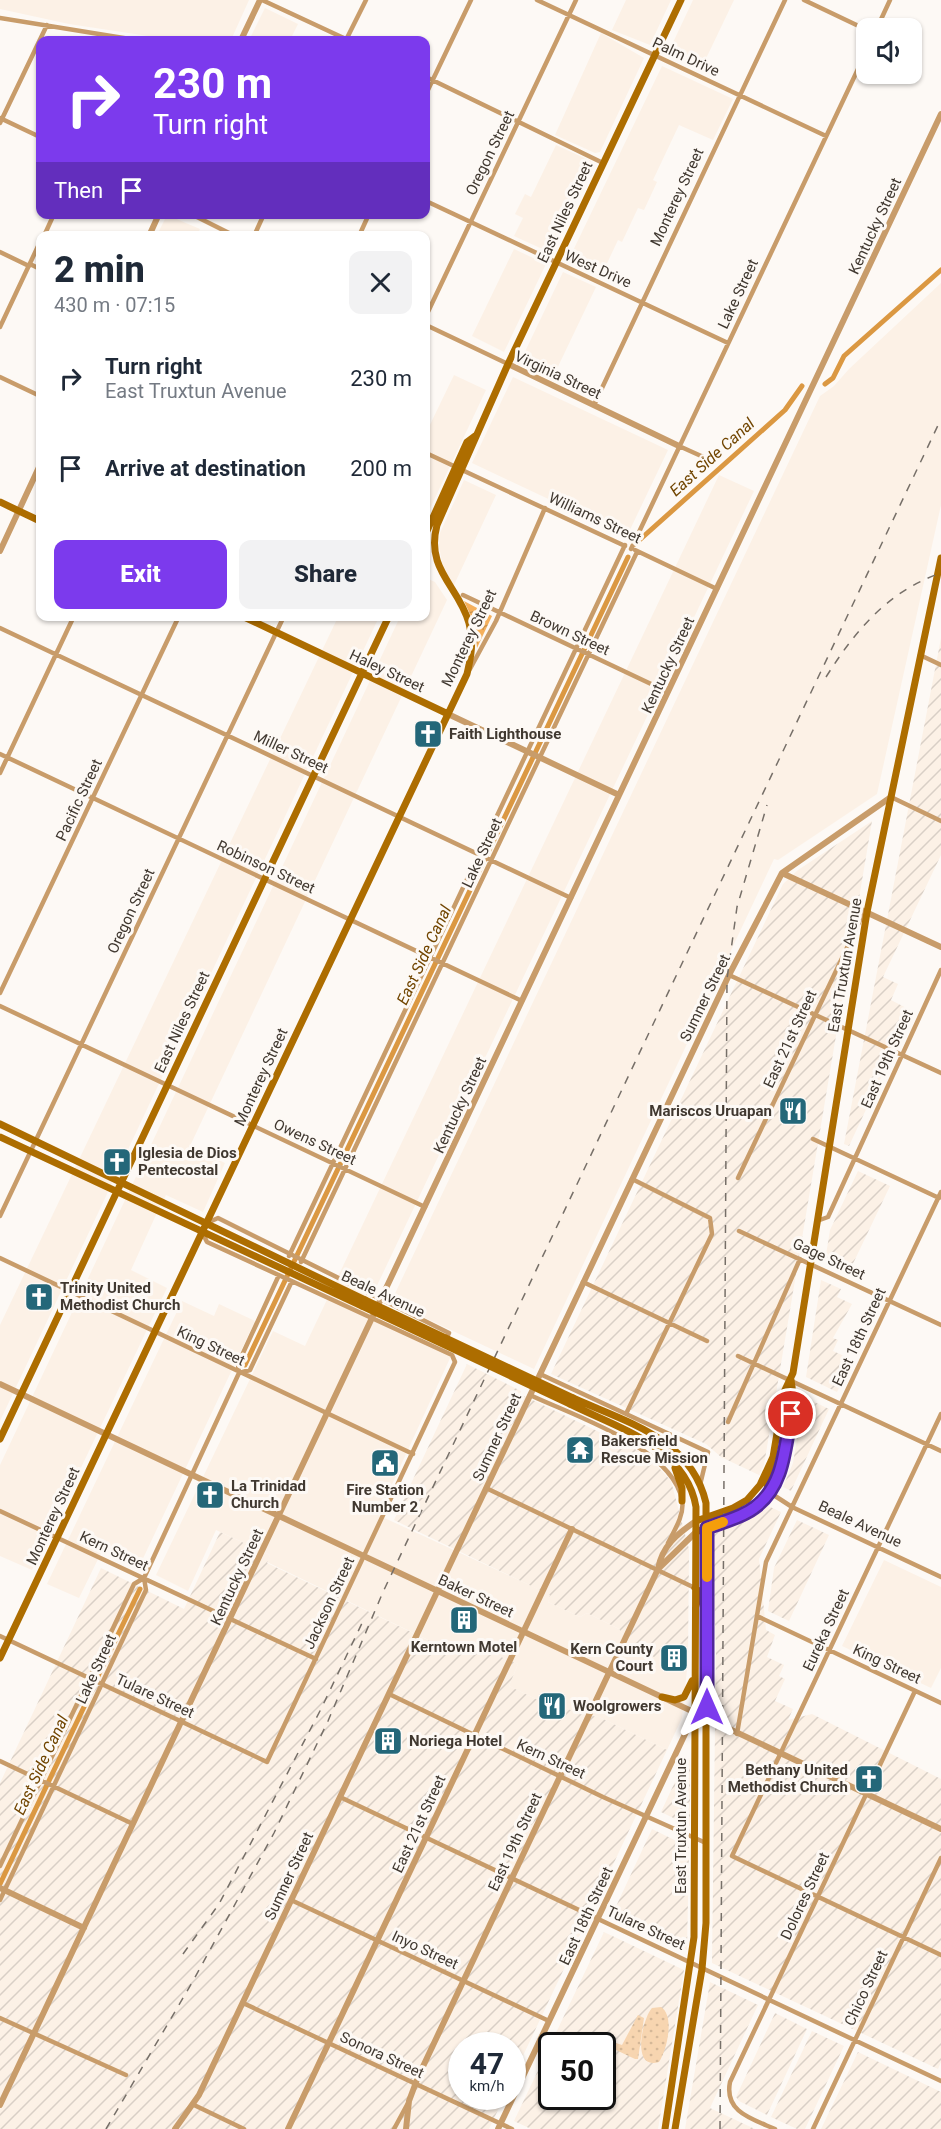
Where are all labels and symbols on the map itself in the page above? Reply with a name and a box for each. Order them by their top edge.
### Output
street label: Palm Drive [650,34,722,80]
street label: Oregon Street [462,108,518,198]
street label: Monterey Street [646,145,708,249]
street label: East Niles Street [534,158,596,266]
street label: Kentucky Street [845,175,905,277]
street label: West Drive [562,246,634,292]
street label: Lake Street [714,256,762,332]
street label: Virginia Street [512,347,604,403]
water label: East Side Canal [666,414,758,500]
street label: Williams Street [546,489,644,547]
street label: Monterey Street [438,586,500,690]
street label: Brown Street [527,607,613,659]
street label: Kentucky Street [638,614,698,716]
street label: Haley Street [347,646,427,696]
church icon: Faith Lighthouse [412,718,444,750]
place label: Faith Lighthouse [449,725,561,743]
street label: Miller Street [251,727,331,777]
street label: Pacific Street [52,756,106,844]
street label: Lake Street [458,815,506,891]
street label: Robinson Street [214,836,318,898]
street label: Oregon Street [103,866,159,956]
street label: East Truxtun Avenue [824,896,866,1034]
water label: East Side Canal [393,902,455,1008]
street label: Sumner Street [676,951,734,1045]
street label: East Niles Street [151,968,213,1076]
street label: East 21st Street [759,987,821,1091]
street label: East 19th Street [857,1007,917,1111]
street label: Monterey Street [230,1025,292,1129]
street label: Kentucky Street [430,1054,490,1156]
restaurant icon: Mariscos Uruapan [777,1095,809,1127]
place label: Mariscos Uruapan [649,1102,772,1120]
street label: Owens Street [271,1115,359,1169]
place label: Iglesia de Dios Pentecostal [138,1144,237,1179]
church icon: Iglesia de Dios Pentecostal [101,1146,133,1178]
street label: Gage Street [790,1234,868,1284]
street label: Beale Avenue [338,1267,428,1321]
place label: Trinity United Methodist Church [60,1279,180,1314]
church icon: Trinity United Methodist Church [23,1281,55,1313]
street label: East 18th Street [828,1285,890,1389]
street label: King Street [174,1322,248,1370]
pin [765,1388,816,1439]
street label: Sumner Street [469,1390,525,1484]
place label: Bakersfield Rescue Mission [601,1432,708,1467]
temple icon: Bakersfield Rescue Mission [564,1434,596,1466]
public building icon: Fire Station Number 2 [369,1447,401,1479]
street label: Monterey Street [22,1464,84,1568]
place label: La Trinidad Church [231,1477,306,1512]
church icon: La Trinidad Church [194,1479,226,1511]
place label: Fire Station Number 2 [346,1481,424,1516]
street label: Beale Avenue [815,1497,905,1551]
street label: Kentucky Street [207,1526,267,1628]
street label: Kern Street [77,1527,151,1575]
street label: Jackson Street [300,1554,358,1652]
street label: Baker Street [435,1571,517,1621]
street label: Eureka Street [799,1586,853,1674]
building icon: Kerntown Motel [448,1604,480,1636]
street label: Lake Street [72,1631,120,1707]
place label: Kerntown Motel [411,1638,517,1656]
place label: Kern County Court [570,1640,653,1675]
street label: King Street [850,1640,924,1688]
building icon: Kern County Court [658,1642,690,1674]
street label: Tulare Street [113,1670,197,1722]
position arrow [675,1675,739,1739]
restaurant icon: Woolgrowers [536,1690,568,1722]
place label: Woolgrowers [573,1697,662,1715]
water label: East Side Canal [10,1712,72,1818]
building icon: Noriega Hotel [372,1725,404,1757]
place label: Noriega Hotel [409,1732,502,1750]
street label: Kern Street [514,1735,588,1783]
street label: East Truxtun Avenue [672,1758,690,1894]
place label: Bethany United Methodist Church [728,1761,848,1796]
church icon: Bethany United Methodist Church [853,1763,885,1795]
street label: East 21st Street [388,1772,450,1876]
street label: East 19th Street [484,1790,546,1894]
street label: Sumner Street [261,1829,317,1923]
street label: Dolores Street [777,1849,833,1943]
street label: East 18th Street [555,1864,617,1968]
street label: Tulare Street [604,1902,688,1954]
street label: Inyo Street [389,1927,461,1973]
street label: Chico Street [841,1947,891,2029]
street label: Sonora Street [337,2028,427,2082]
speed limit sign: 50 [538,2032,616,2110]

